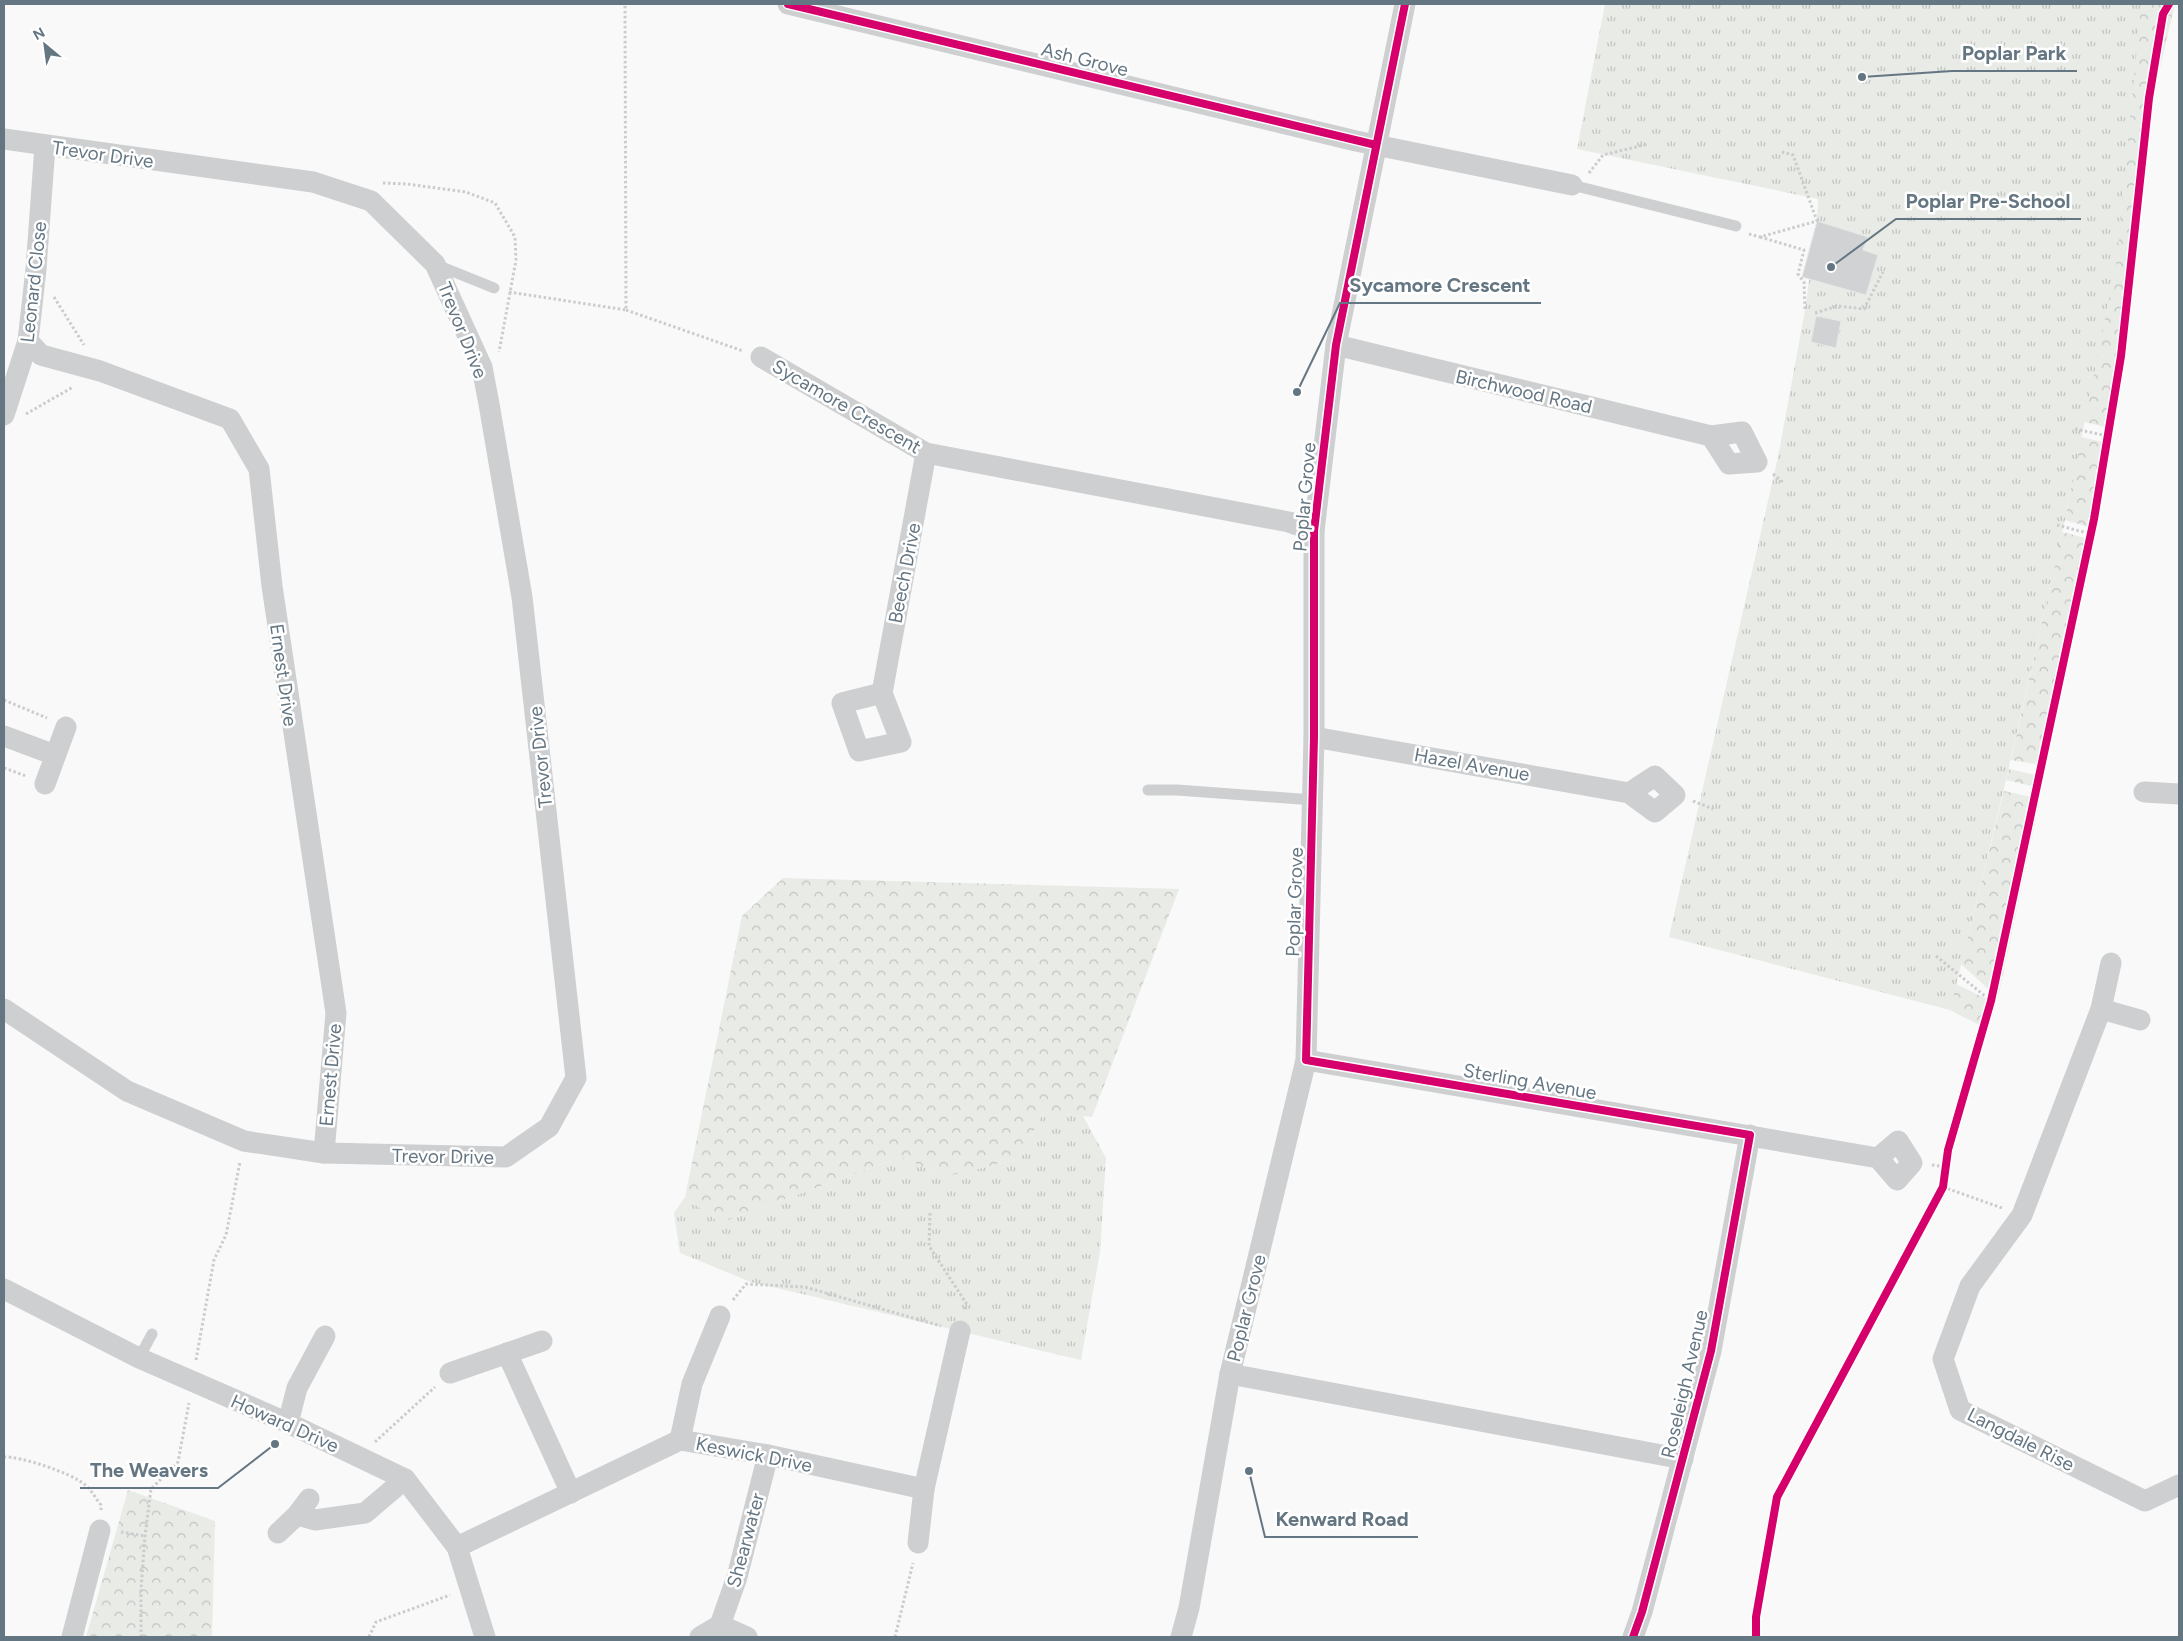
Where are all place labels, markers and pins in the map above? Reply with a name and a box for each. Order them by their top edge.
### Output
callout: Poplar Park [1952,36,2077,71]
callout: Poplar Pre-School [1896,184,2081,219]
callout: Sycamore Crescent [1340,268,1541,303]
callout: The Weavers [80,1453,218,1488]
callout: Kenward Road [1265,1502,1418,1537]

